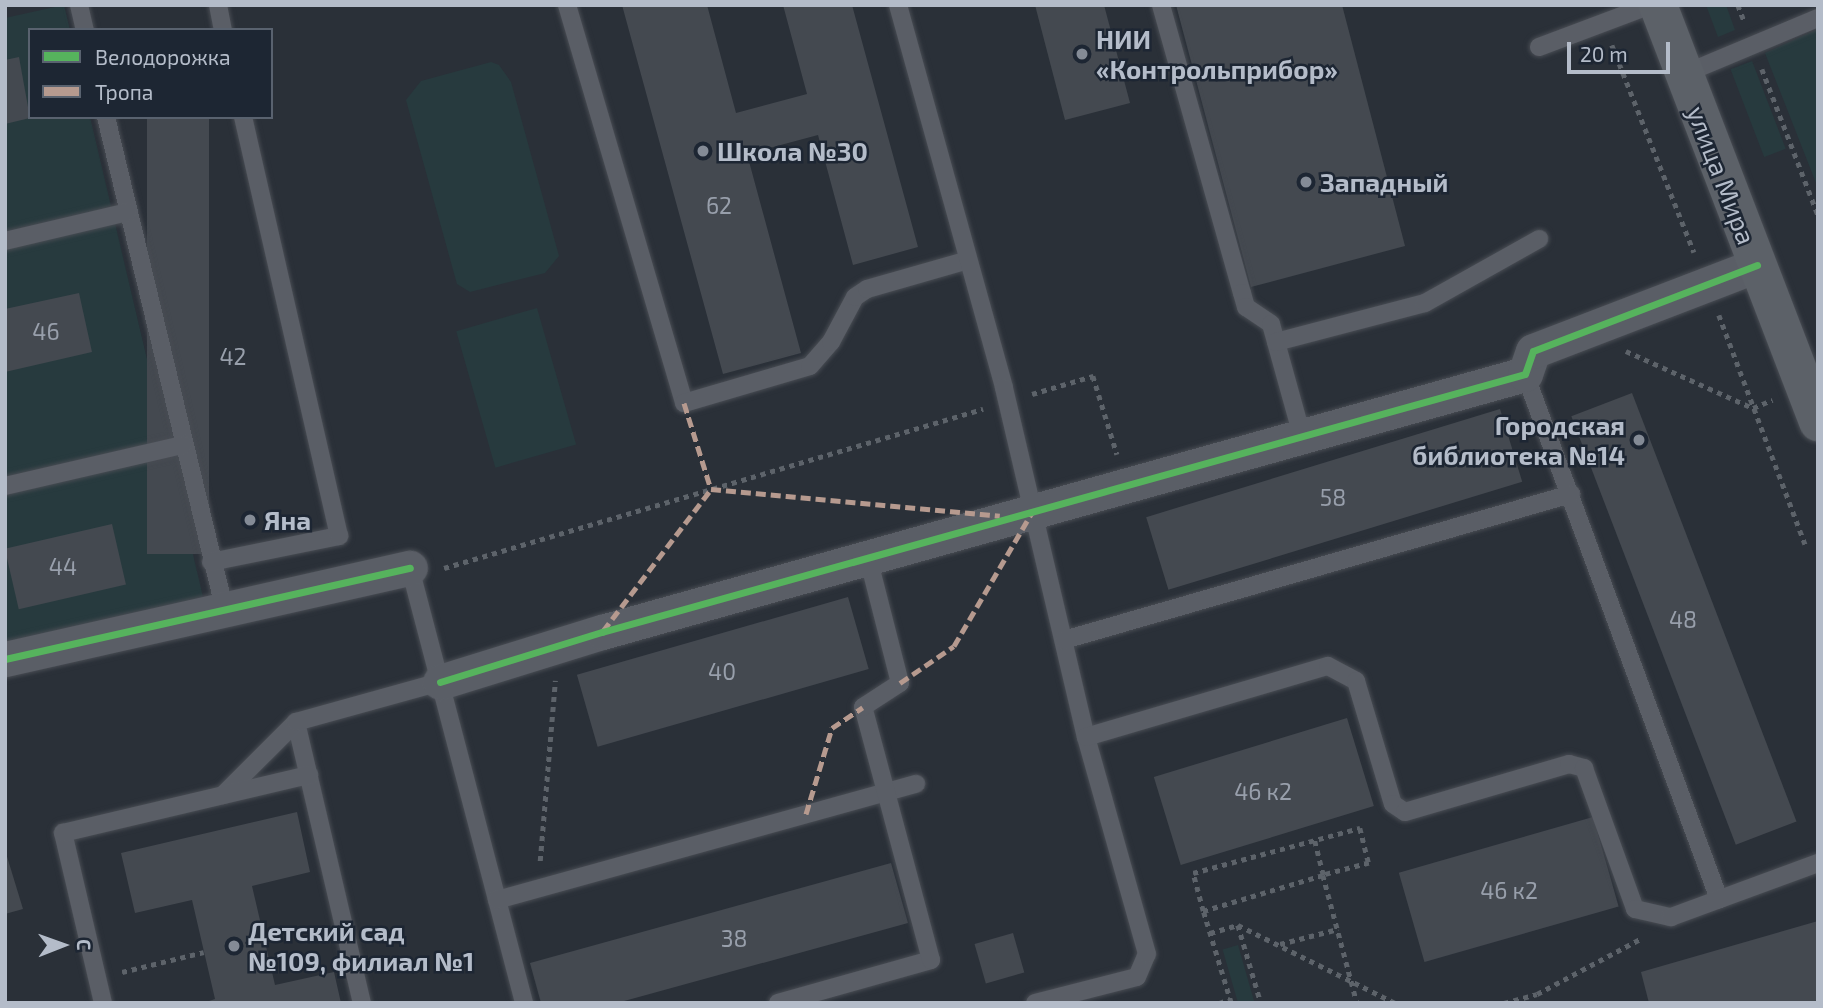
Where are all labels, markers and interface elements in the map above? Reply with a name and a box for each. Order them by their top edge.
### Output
place label: НИИ «Контрольприбор» [1096,23,1338,84]
legend [28,28,273,119]
scale bar [1571,28,1674,72]
text: 20 m [1580,41,1628,66]
text: Велодорожка [95,44,231,69]
marker: НИИ «Контрольприбор» [1074,46,1090,62]
text: Тропа [95,79,153,104]
street label: улица Мира [1681,101,1763,249]
place label: Школа №30 [717,135,868,167]
marker: Школа №30 [695,143,711,159]
place label: Западный [1320,166,1448,198]
marker: Западный [1298,174,1314,190]
house number: 62 [706,191,732,219]
house number: 46 [32,317,60,345]
house number: 42 [219,342,247,370]
place label: Городская библиотека №14 [1412,409,1625,471]
marker: Городская библиотека №14 [1631,432,1647,448]
house number: 58 [1320,483,1346,511]
place label: Яна [264,504,311,536]
marker: Яна [242,512,258,528]
house number: 44 [49,552,77,580]
house number: 48 [1669,605,1697,633]
house number: 40 [708,657,736,685]
house number: 46 к2 [1234,777,1292,805]
house number: 46 к2 [1480,876,1538,904]
north arrow [28,910,98,980]
place label: Детский сад №109, филиал №1 [248,915,474,976]
house number: 38 [721,924,747,952]
marker: Детский сад №109, филиал №1 [226,938,242,954]
text: С [73,939,96,950]

